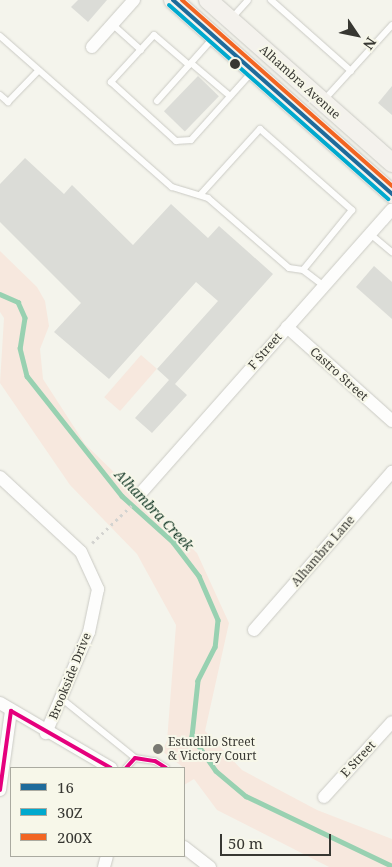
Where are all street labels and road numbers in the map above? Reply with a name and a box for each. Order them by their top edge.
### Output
street label: Alhambra Avenue [257,42,343,122]
street label: F Street [245,330,285,372]
street label: Castro Street [307,344,371,404]
street label: Alhambra Lane [288,513,358,589]
street label: Brookside Drive [46,631,94,721]
street label: E Street [338,738,378,780]

